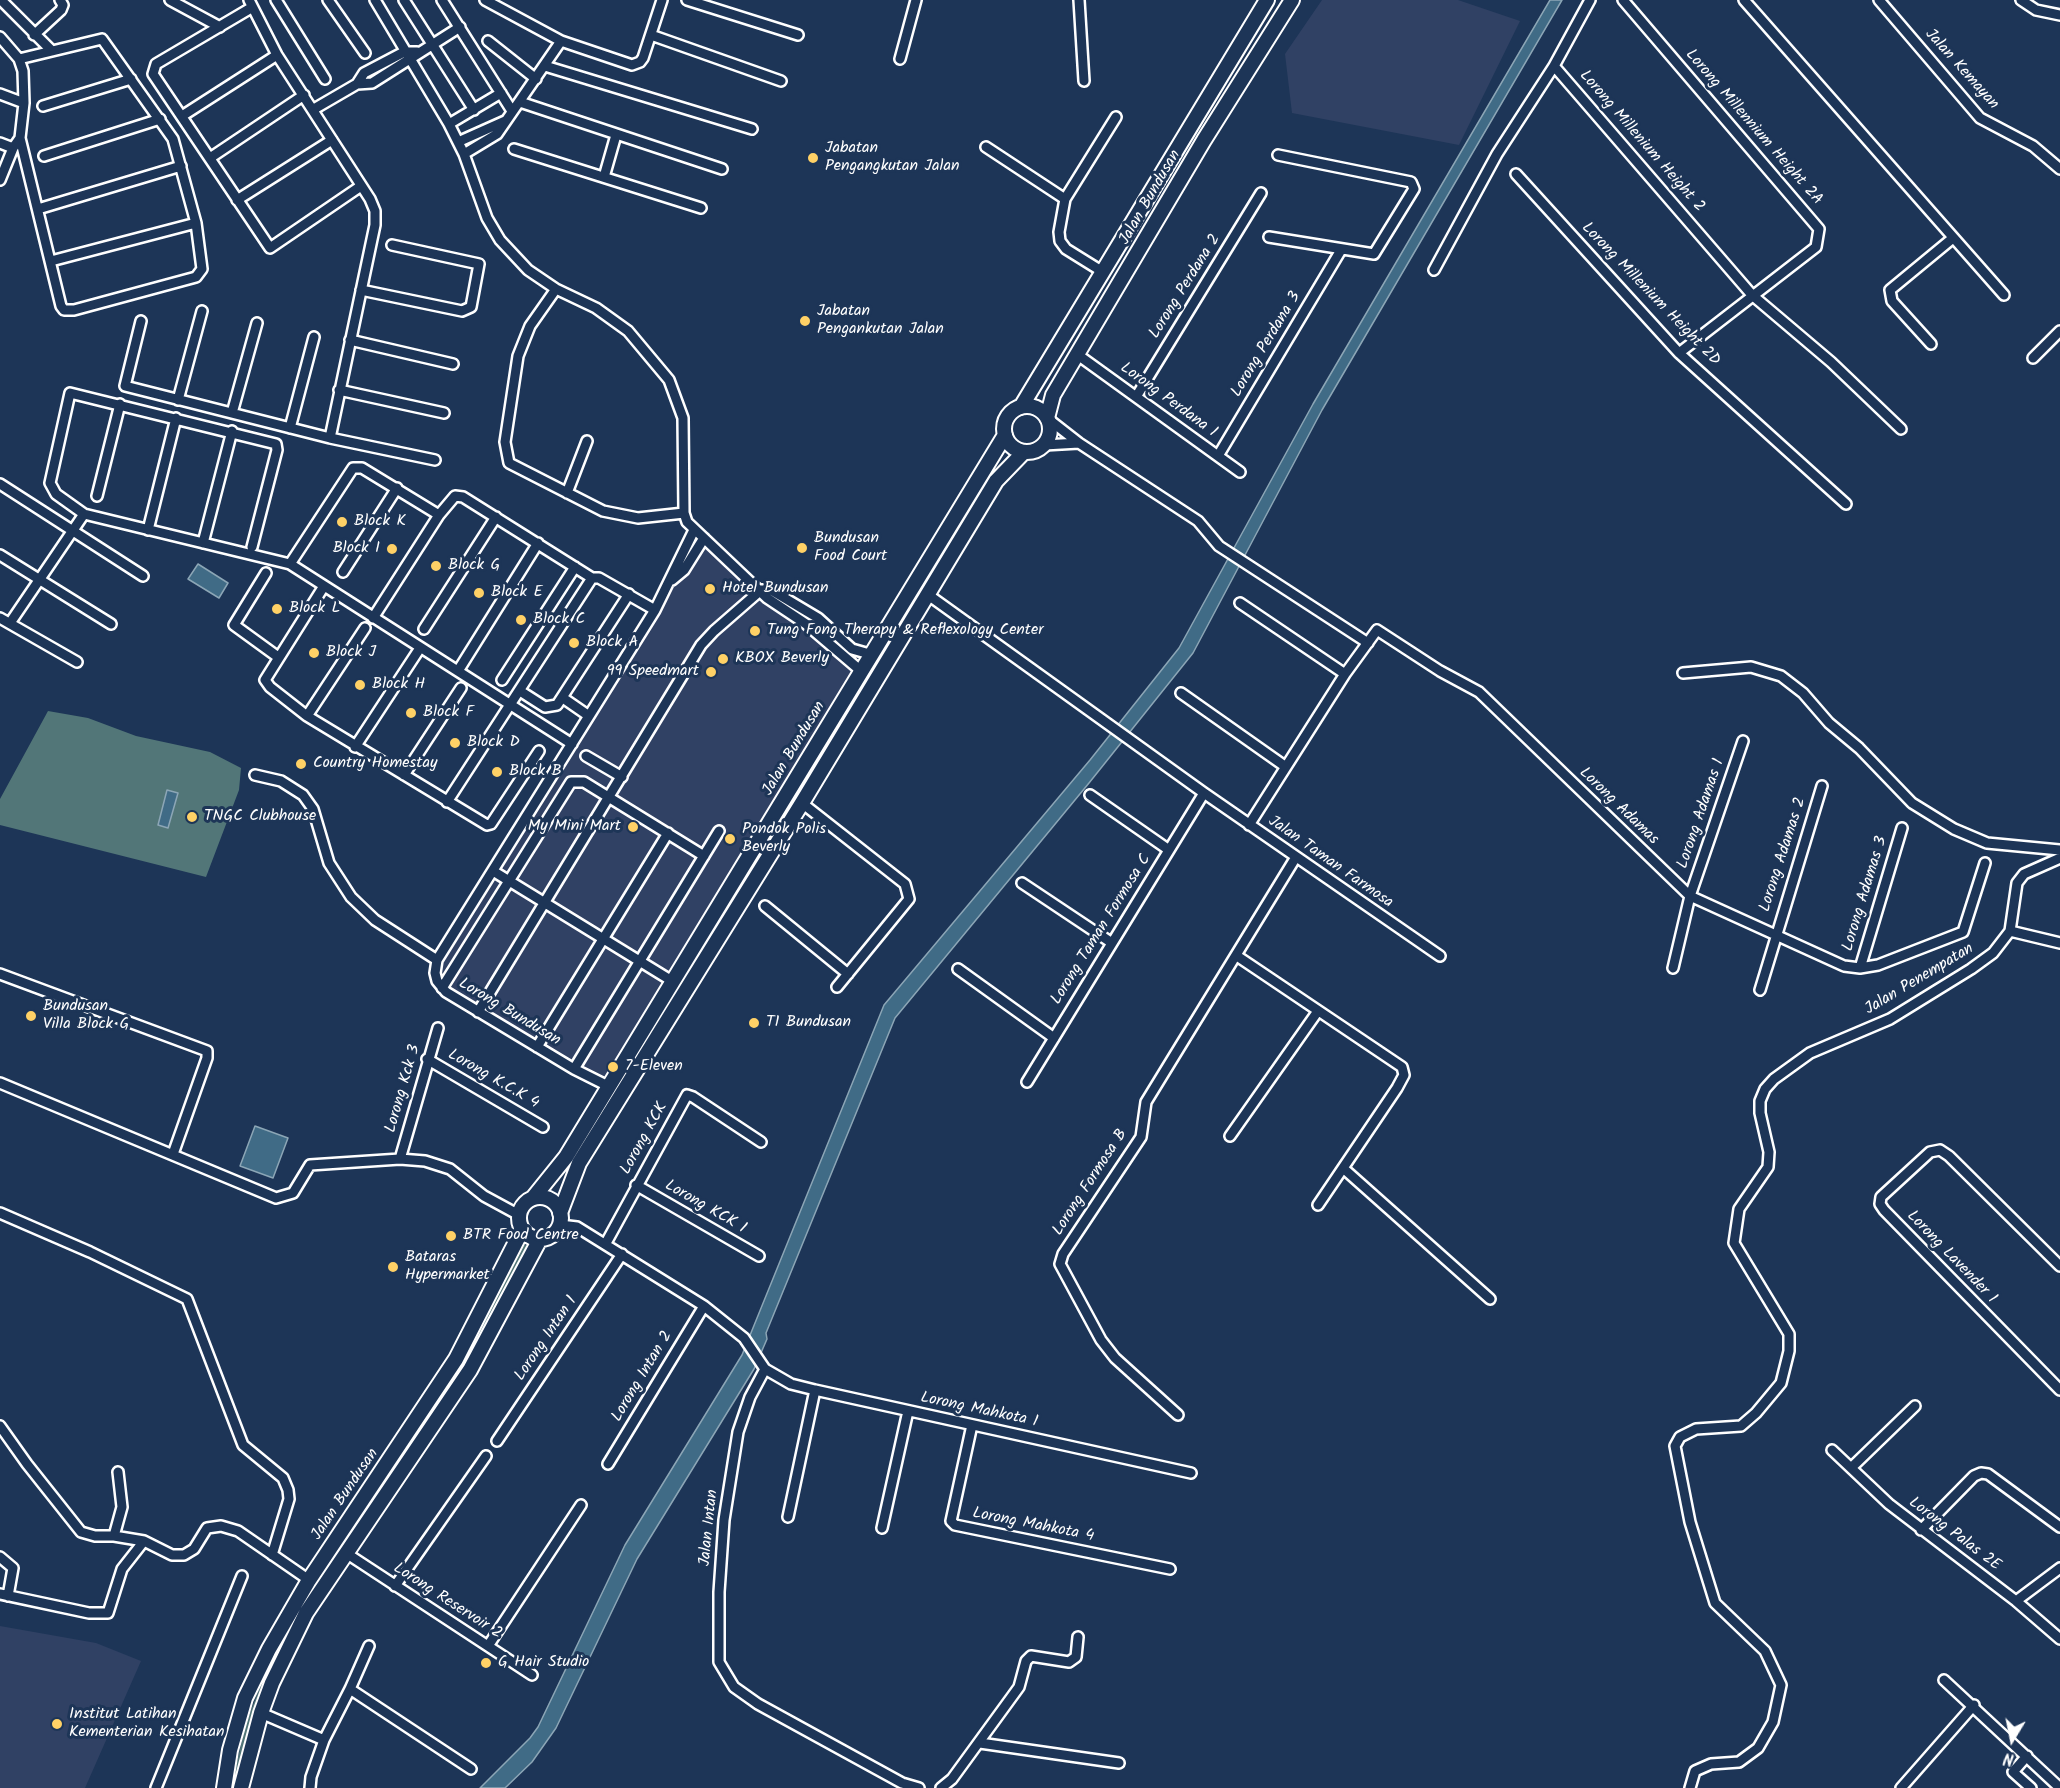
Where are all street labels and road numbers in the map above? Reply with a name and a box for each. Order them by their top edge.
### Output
street label: Jalan Kemayan [1920,26,2002,114]
street label: Lorong Millennium Height 2A [1680,46,1826,210]
street label: Lorong Millenium Height 2 [1574,67,1708,217]
street label: Jalan Bundusan [1116,147,1186,249]
street label: Lorong Millenium Height 2D [1576,219,1724,371]
street label: Lorong Perdana 2 [1146,231,1226,343]
street label: Lorong Perdana 3 [1228,289,1306,401]
street label: Lorong Perdana 1 [1116,359,1220,443]
street label: Jalan Bundusan [759,698,831,800]
street label: Lorong Adamas 1 [1674,757,1730,871]
street label: Lorong Adamas [1574,764,1662,850]
street label: Lorong Adamas 2 [1756,795,1812,915]
street label: Jalan Taman Farmosa [1264,813,1396,913]
street label: Lorong Adamas 3 [1839,834,1893,954]
street label: Lorong Taman Formosa C [1048,851,1156,1009]
street label: Jalan Penempatan [1862,940,1978,1020]
street label: Lorong Bundusan [454,975,564,1051]
street label: Lorong Kck 3 [382,1043,426,1135]
street label: Lorong K.C.K 4 [444,1046,542,1114]
street label: Lorong KCK [617,1100,673,1178]
street label: Lorong Formosa B [1049,1126,1133,1240]
street label: Lorong KCK 1 [661,1177,749,1239]
street label: Lorong Lavender 1 [1902,1208,2000,1308]
street label: Lorong Intan 1 [512,1293,582,1385]
street label: Lorong Intan 2 [608,1328,678,1426]
street label: Lorong Mahkota 1 [918,1389,1040,1433]
street label: Jalan Bundusan [308,1446,384,1544]
street label: Jalan Intan [696,1489,724,1567]
street label: Lorong Palas 2E [1904,1494,2004,1576]
street label: Lorong Mahkota 4 [971,1505,1095,1547]
street label: Lorong Reservoir 2 [389,1560,505,1644]

